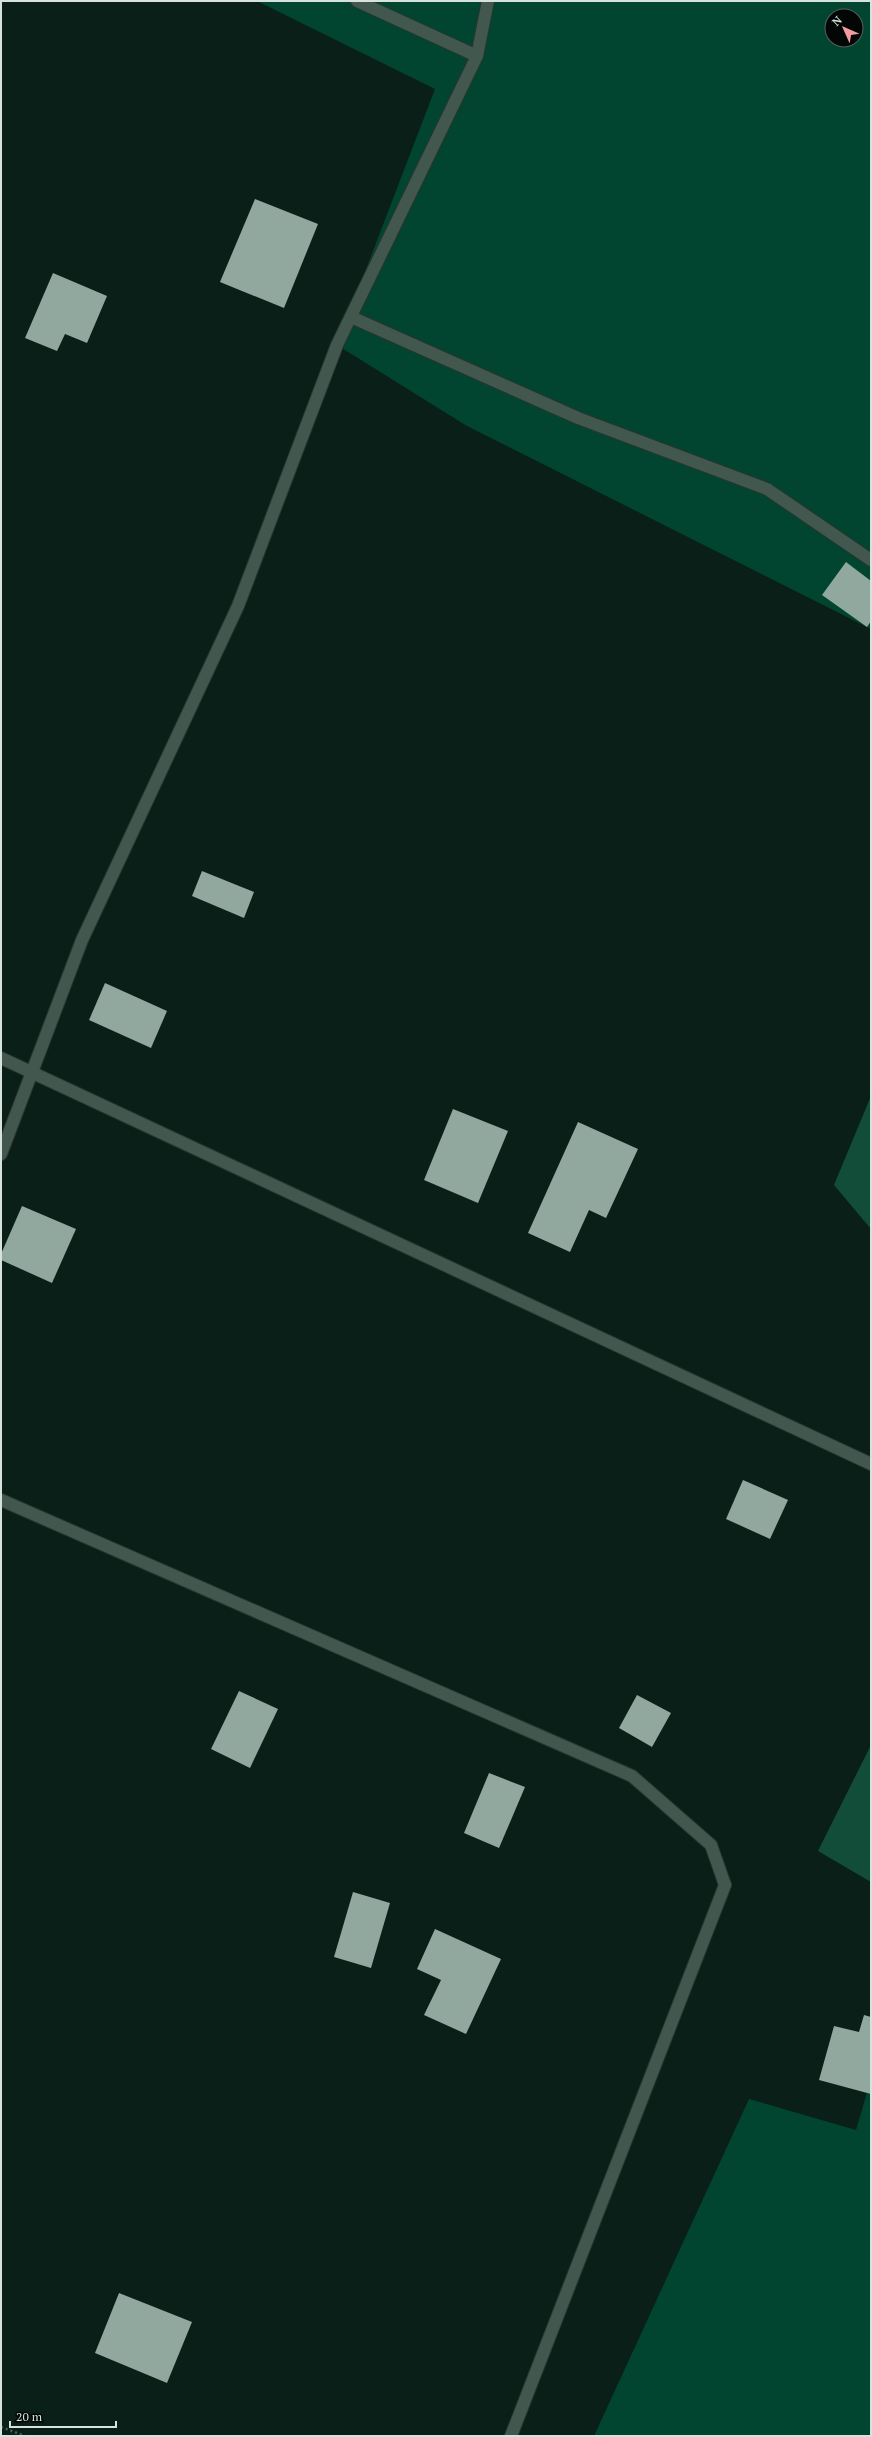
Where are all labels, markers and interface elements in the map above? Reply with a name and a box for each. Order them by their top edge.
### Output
north arrow [824,8,864,48]
text: N [829,13,845,29]
scale bar [10,2403,116,2429]
text: 20 m [16,2409,43,2424]

